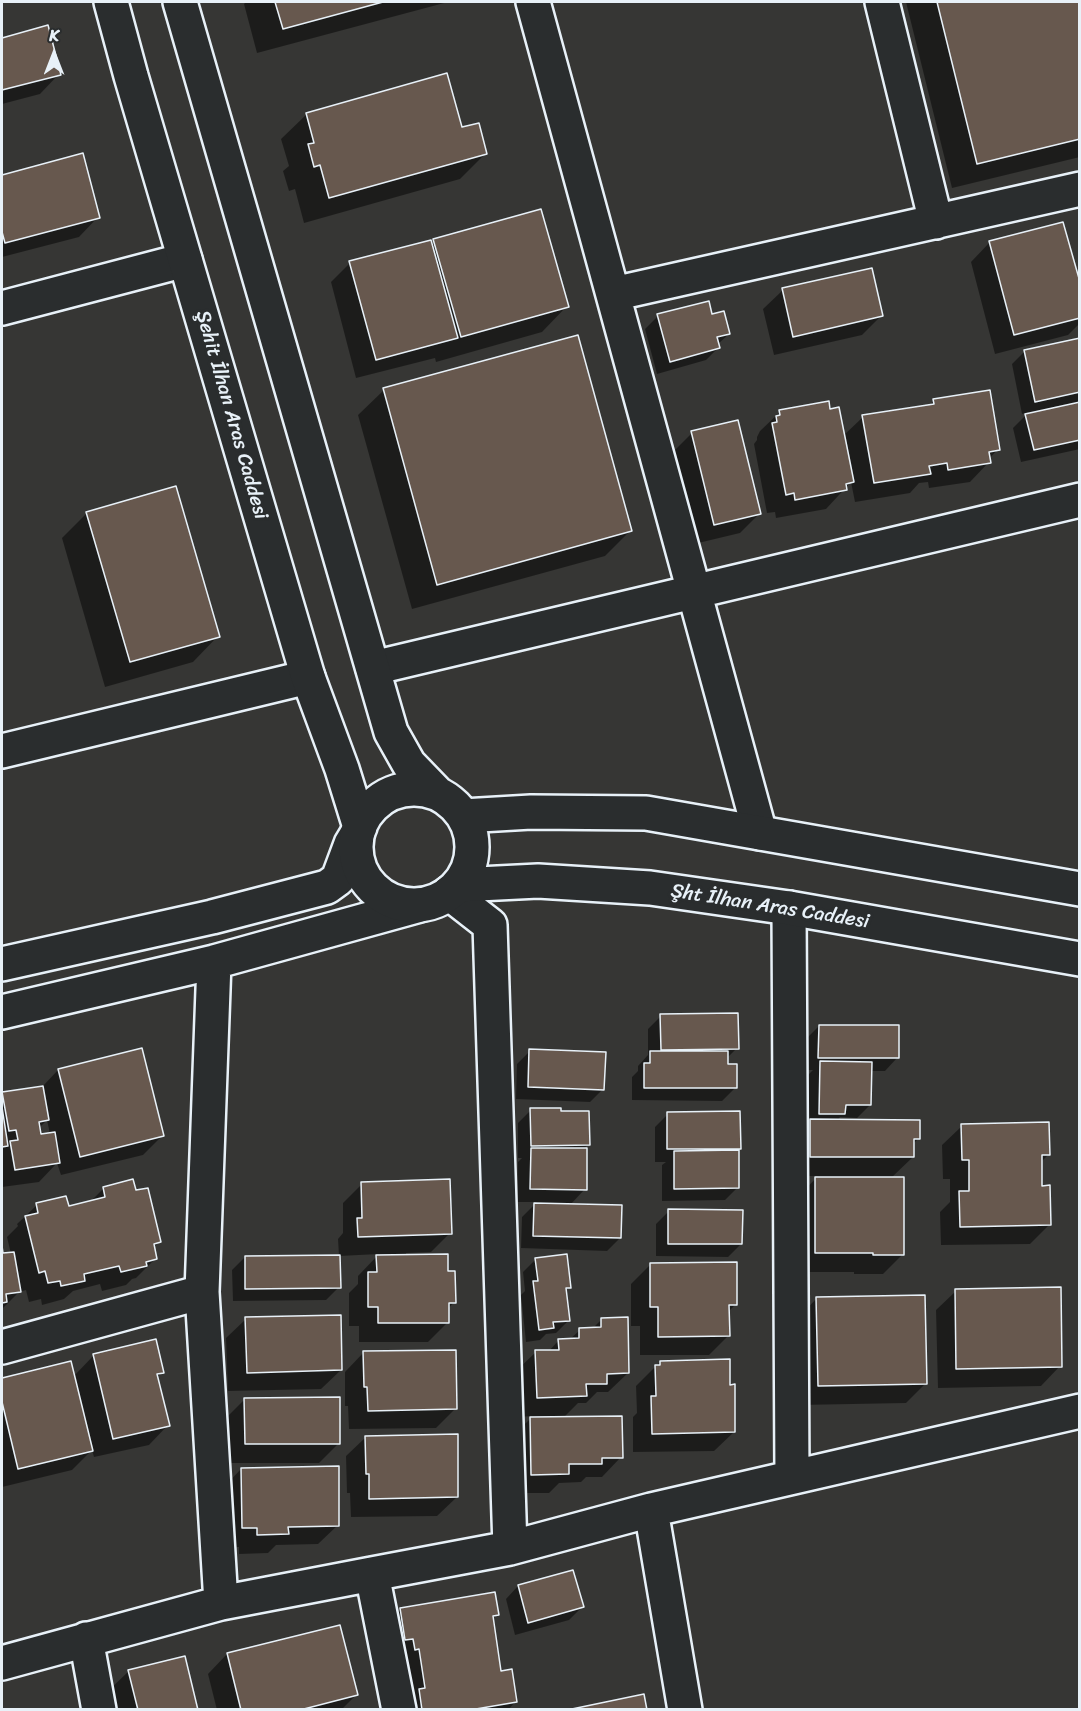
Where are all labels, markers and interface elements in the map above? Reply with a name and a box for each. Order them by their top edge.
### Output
text: K [49,21,59,50]
north arrow [24,24,84,84]
street label: Şehit İlhan Aras Caddesi [190,308,272,522]
street label: Şht İlhan Aras Caddesi [669,879,871,935]

